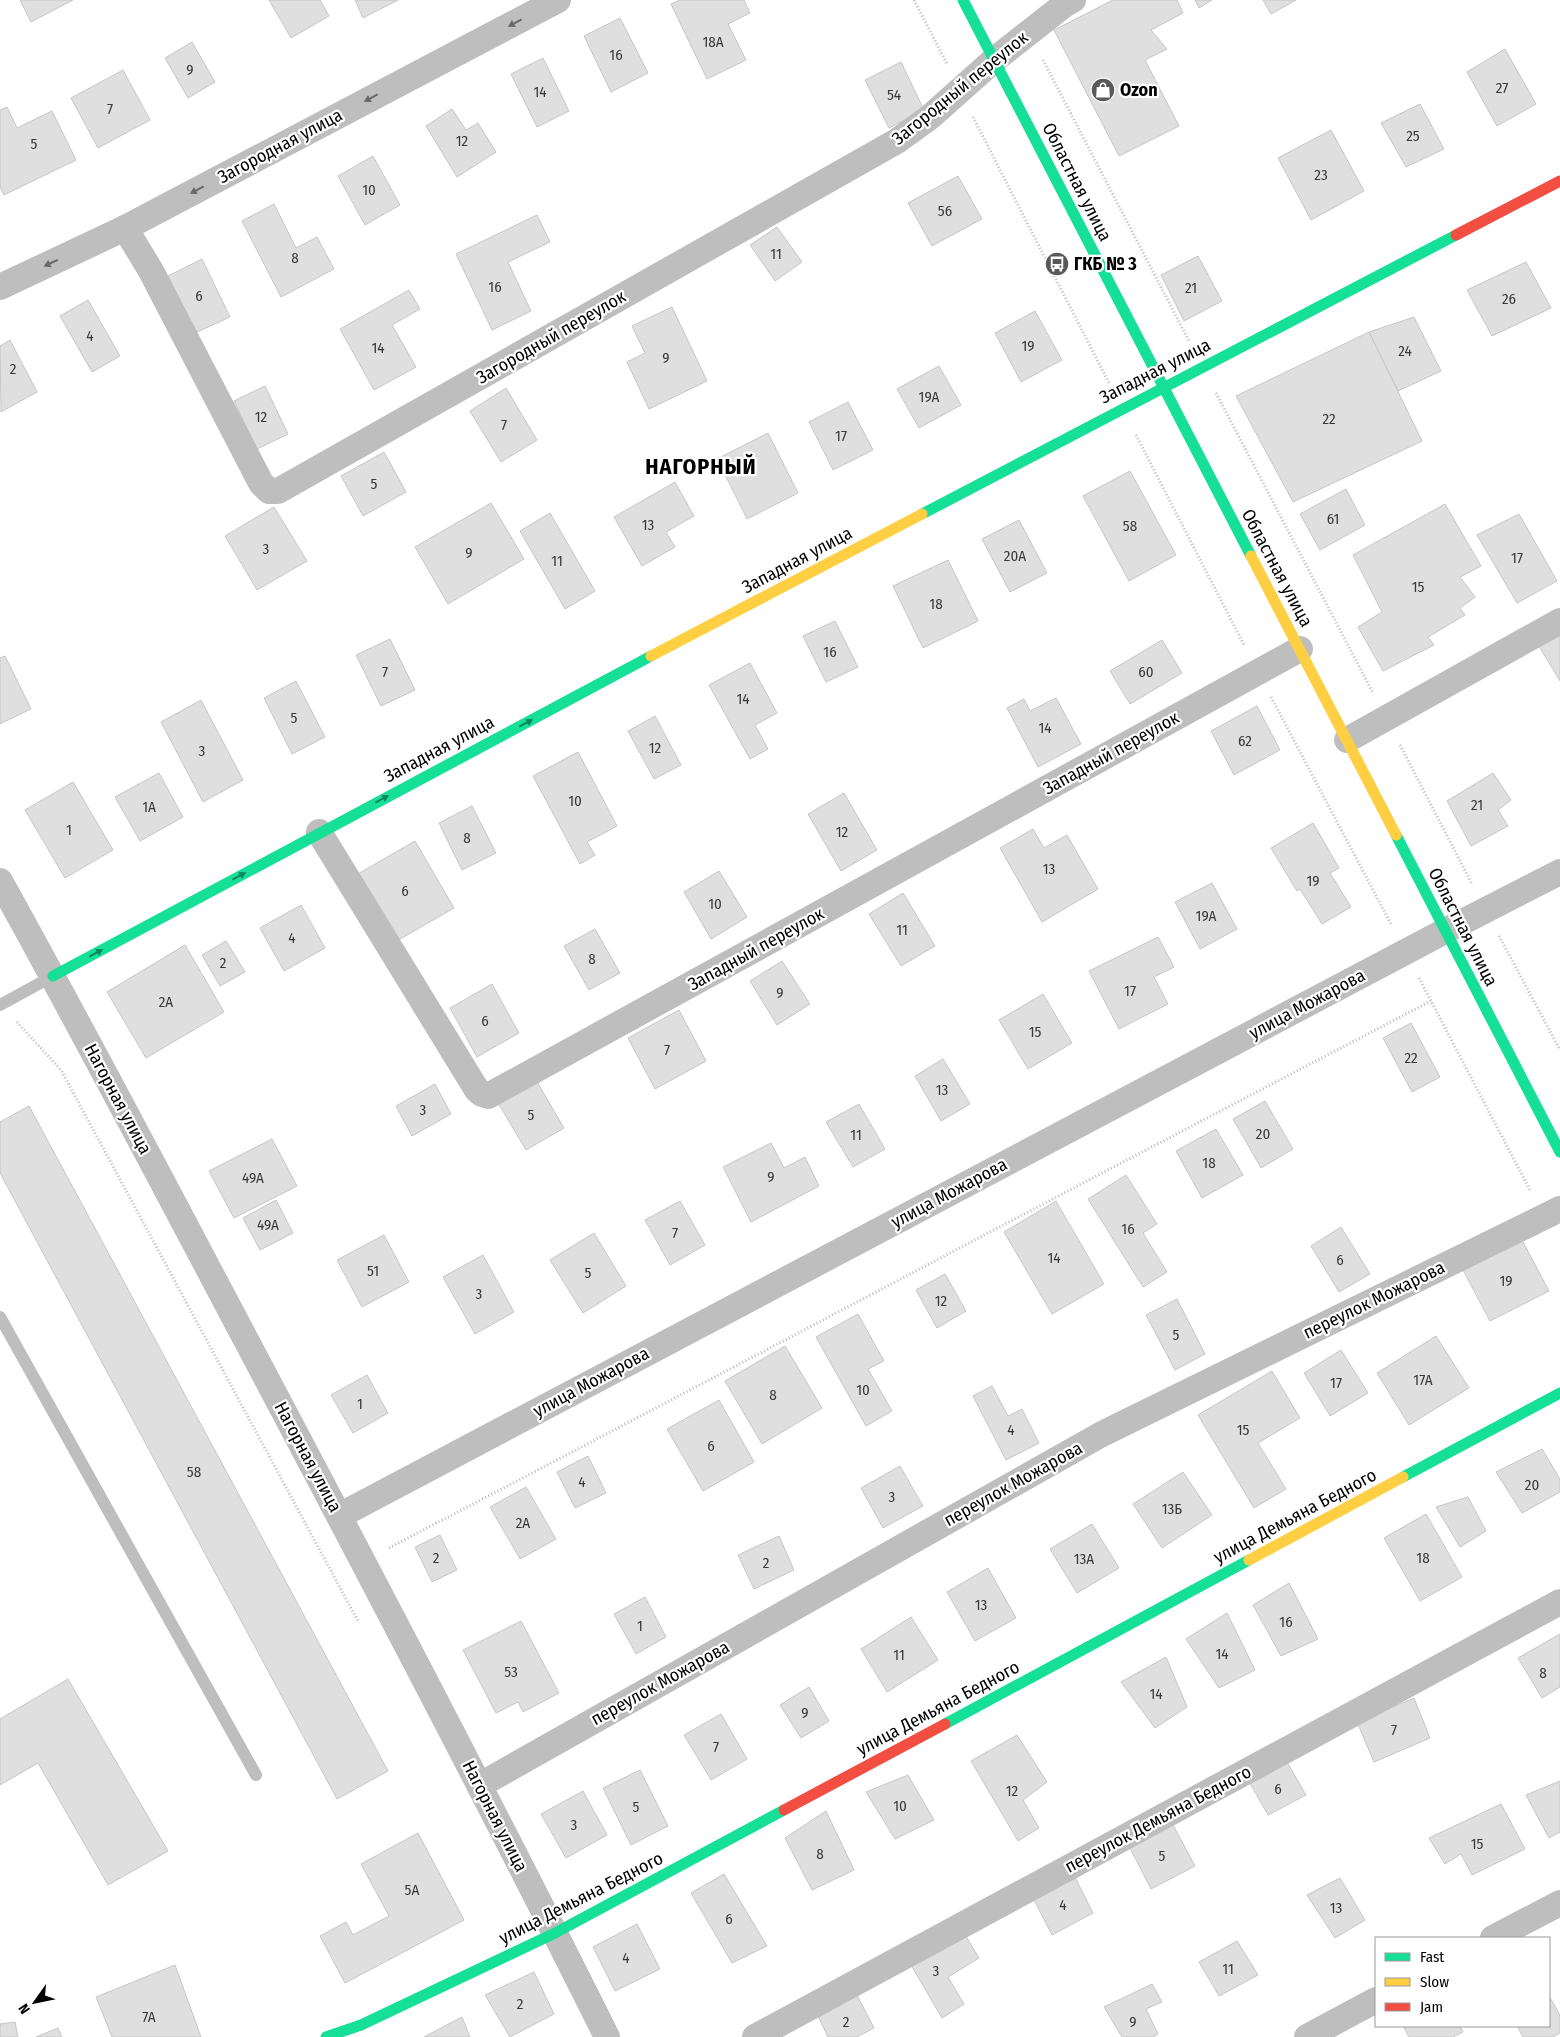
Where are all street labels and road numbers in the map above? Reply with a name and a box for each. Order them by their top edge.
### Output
street label: Загородный переулок [888,26,1033,150]
street label: Загородная улица [214,104,346,188]
street label: Областная улица [1038,119,1116,245]
street label: Загородный переулок [473,285,630,389]
street label: Западная улица [1096,334,1214,408]
street label: Областная улица [1237,505,1317,631]
street label: Западная улица [738,522,856,598]
street label: Западный переулок [1039,706,1183,799]
street label: Западная улица [380,711,498,787]
street label: Областная улица [1424,864,1502,990]
street label: Западный переулок [684,902,828,995]
street label: улица Можарова [1245,964,1369,1044]
street label: Нагорная улица [80,1040,156,1158]
street label: улица Можарова [887,1153,1011,1233]
street label: переулок Можарова [1300,1256,1449,1344]
street label: улица Можарова [529,1342,653,1422]
street label: Нагорная улица [270,1398,346,1516]
street label: переулок Можарова [940,1437,1086,1531]
street label: улица Демьяна Бедного [1210,1464,1380,1568]
street label: переулок Можарова [587,1636,733,1730]
street label: улица Демьяна Бедного [853,1656,1023,1760]
street label: Нагорная улица [458,1757,533,1875]
street label: переулок Демьяна Бедного [1061,1760,1255,1878]
street label: улица Демьяна Бедного [495,1847,667,1949]

